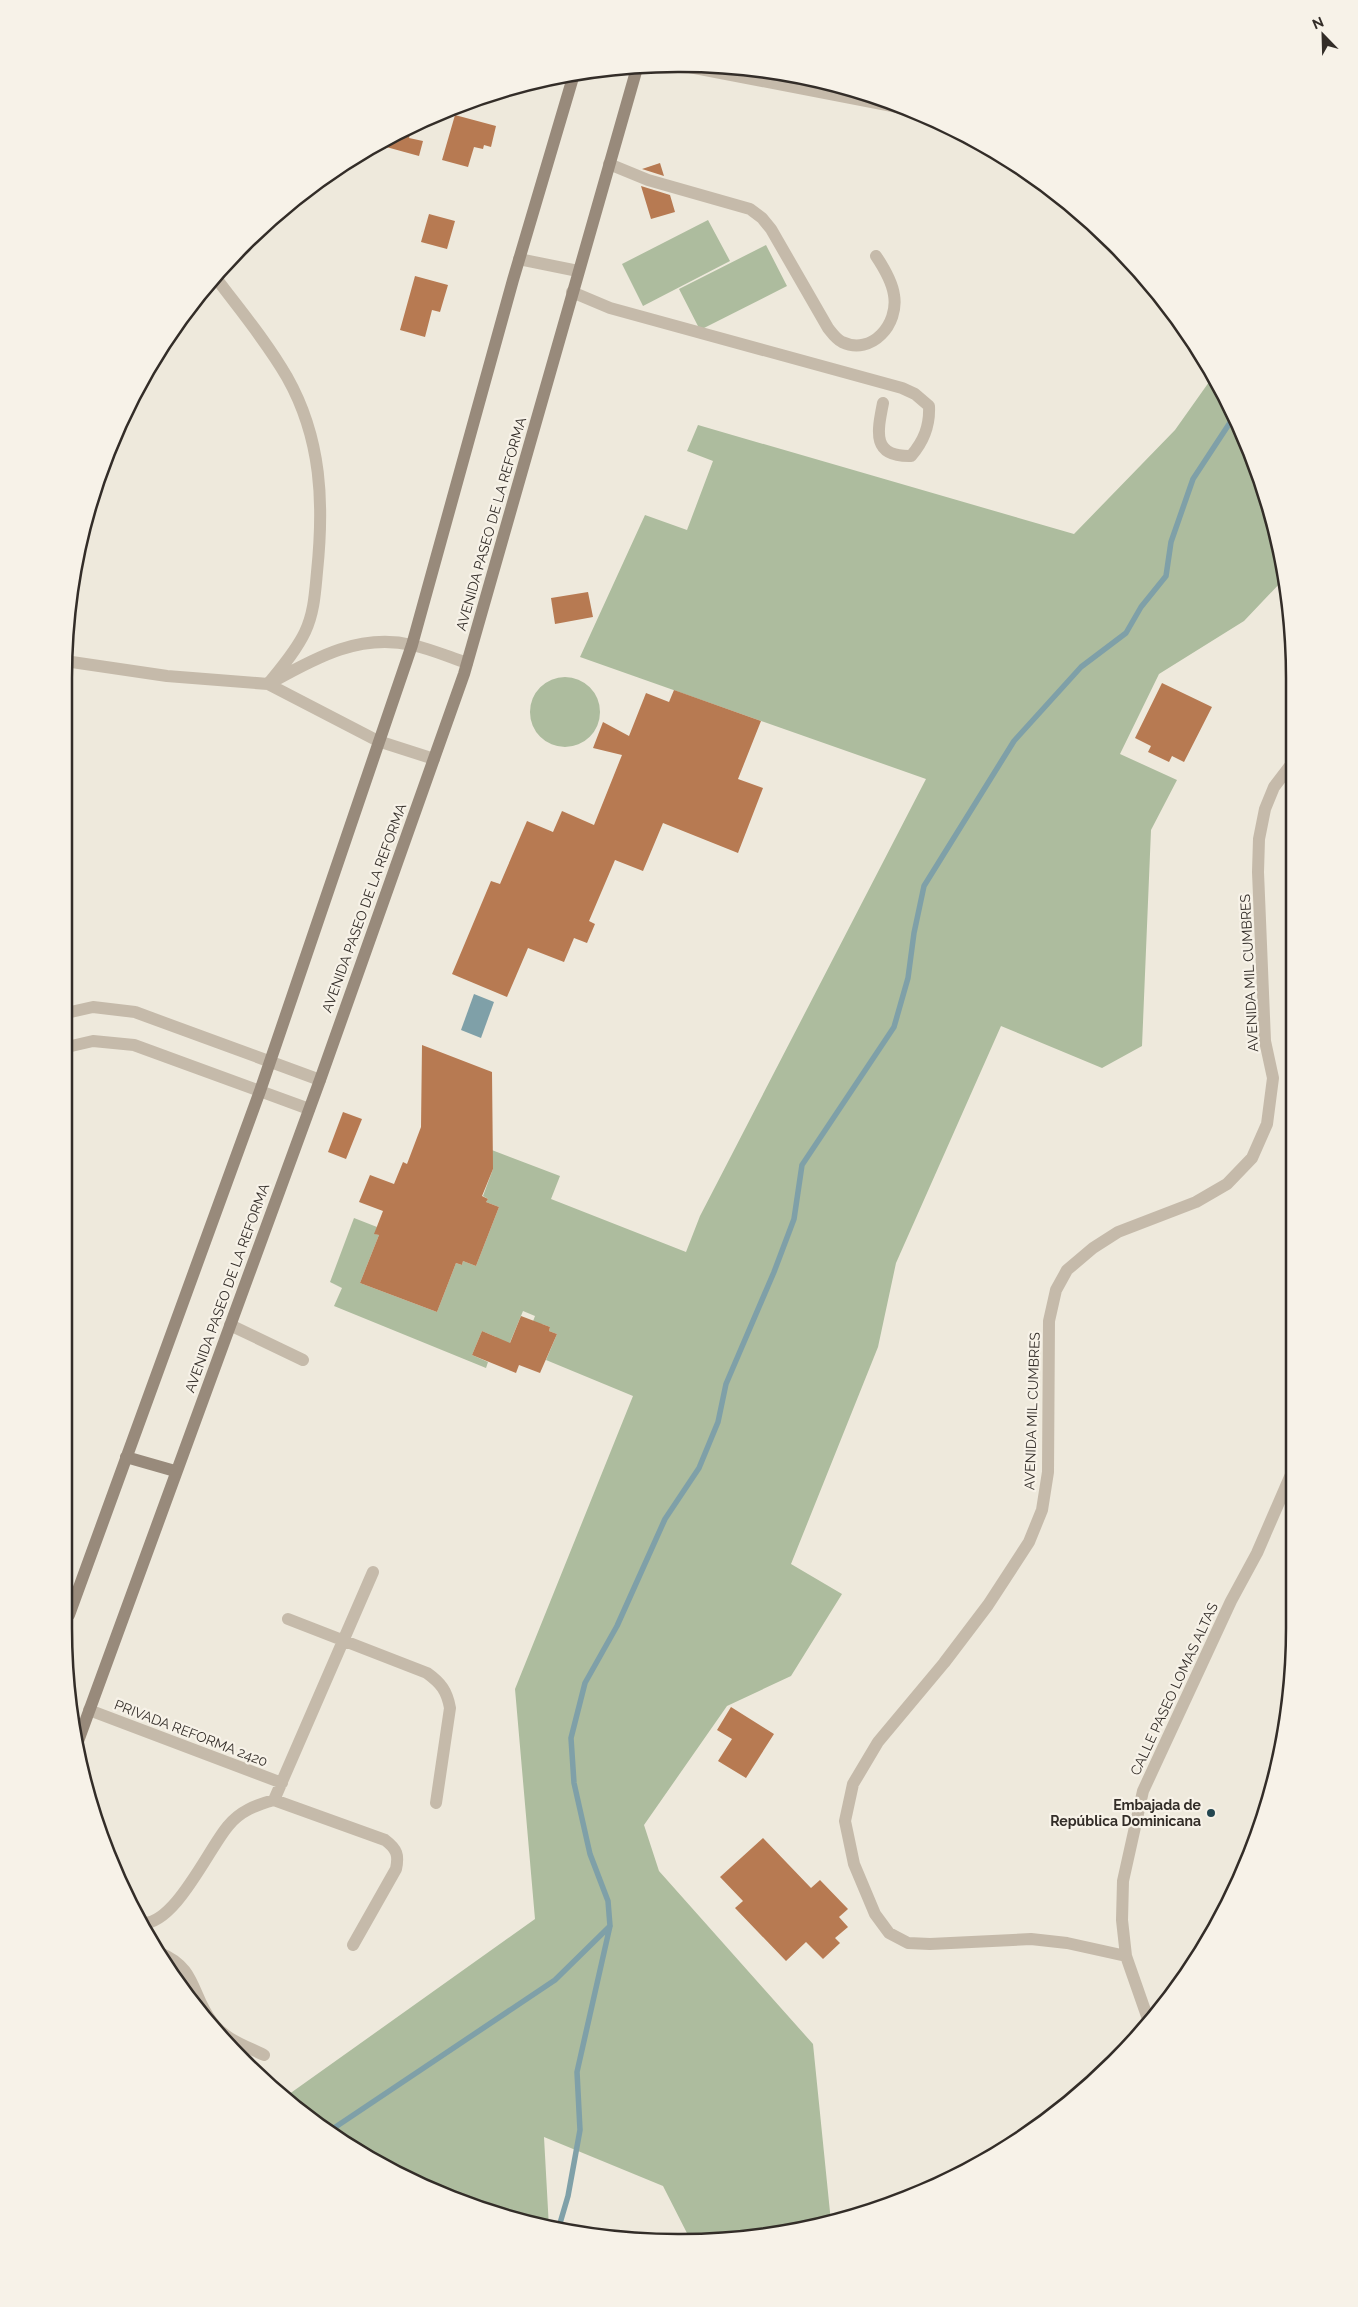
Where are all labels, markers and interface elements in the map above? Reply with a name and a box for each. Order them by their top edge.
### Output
north arrow [1298,10,1348,60]
text: N [1310,14,1326,32]
street label: AVENIDA PASEO DE LA REFORMA [453,415,529,633]
street label: AVENIDA PASEO DE LA REFORMA [319,801,410,1015]
street label: AVENIDA MIL CUMBRES [1237,893,1261,1052]
street label: AVENIDA PASEO DE LA REFORMA [182,1181,273,1395]
street label: AVENIDA MIL CUMBRES [1021,1331,1043,1490]
street label: CALLE PASEO LOMAS ALTAS [1127,1600,1221,1778]
street label: PRIVADA REFORMA 2420 [112,1696,270,1770]
place label: Embajada de República Dominicana [1050,1797,1202,1829]
marker: Embajada de República Dominicana [1205,1807,1217,1819]

